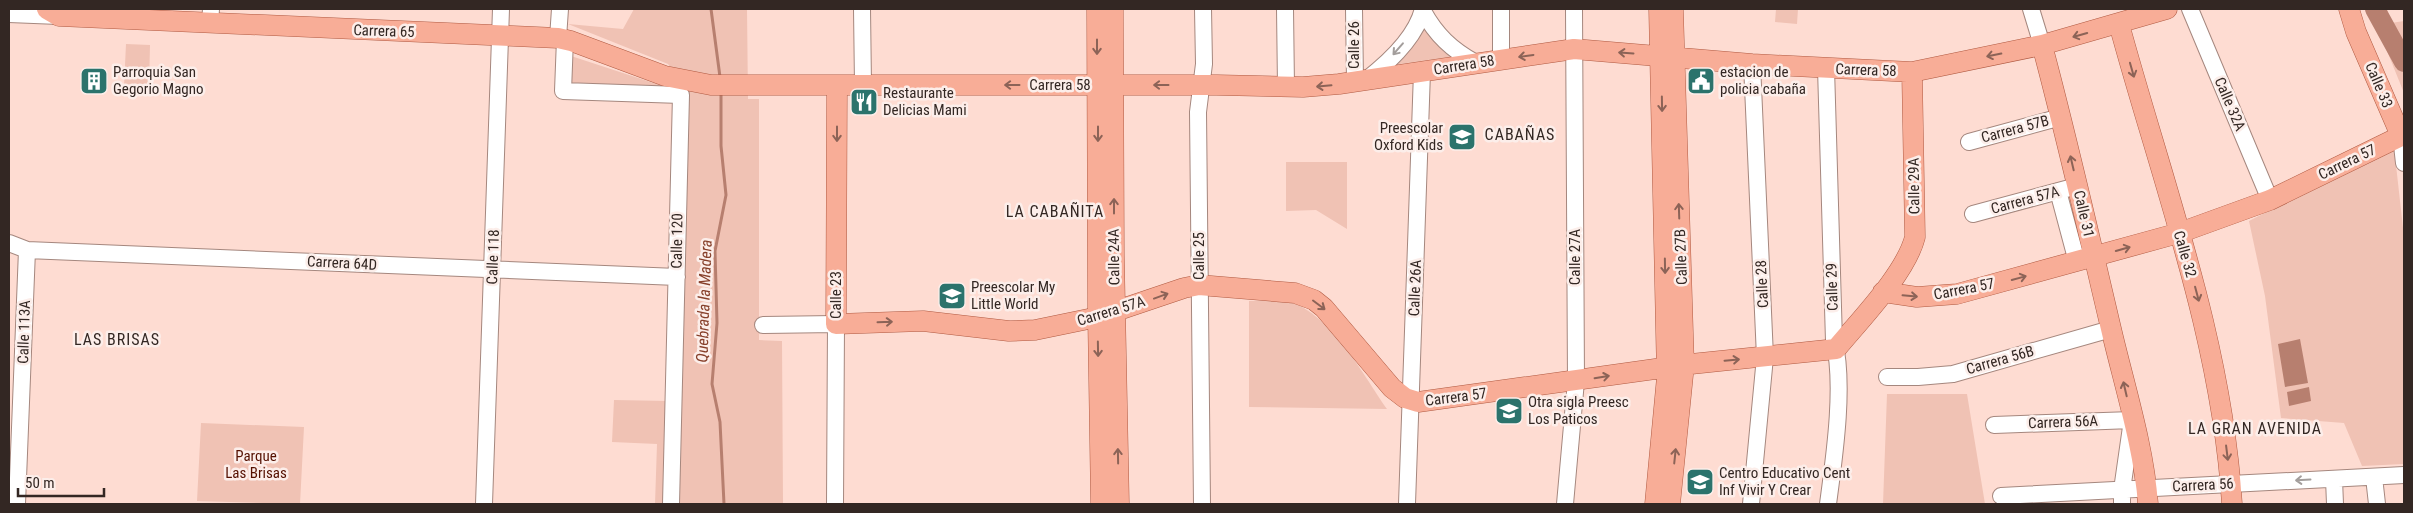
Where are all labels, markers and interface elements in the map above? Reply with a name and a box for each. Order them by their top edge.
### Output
street label: Carrera 65 [353,21,415,41]
street label: Calle 26 [1345,21,1363,69]
one-way arrow [2073,30,2089,40]
one-way arrow [1092,38,1102,55]
one-way arrow [1393,42,1404,55]
one-way arrow [1618,48,1634,57]
street label: Carrera 58 [1432,51,1496,79]
one-way arrow [1518,51,1534,61]
one-way arrow [1986,51,2002,61]
street label: Calle 33 [2361,59,2397,111]
street label: Carrera 58 [1835,60,1897,80]
one-way arrow [2128,62,2138,78]
place label: Parroquia San Gegorio Magno [113,63,204,98]
place label: estacion de policia cabaña [1720,63,1806,98]
building icon: Parroquia San Gegorio Magno [79,66,109,96]
public building icon: estacion de policia cabaña [1686,66,1716,96]
street label: Calle 32A [2211,74,2249,134]
street label: Carrera 58 [1029,76,1091,94]
one-way arrow [1004,80,1020,90]
one-way arrow [1153,80,1170,90]
one-way arrow [1316,81,1332,90]
place label: Restaurante Delicias Mami [883,84,967,119]
restaurant icon: Restaurante Delicias Mami [849,87,879,117]
one-way arrow [1657,96,1666,112]
street label: Carrera 57B [1979,111,2051,147]
place label: Preescolar Oxford Kids [1374,119,1443,154]
school or university icon: Preescolar Oxford Kids [1447,122,1477,152]
district label: CABAÑAS [1485,124,1555,144]
one-way arrow [1093,125,1103,141]
one-way arrow [832,126,842,142]
street label: Carrera 57 [2315,140,2379,184]
one-way arrow [2067,156,2076,172]
street label: Calle 29A [1905,157,1923,214]
street label: Carrera 57A [1989,182,2062,218]
street label: Calle 31 [2070,189,2098,239]
one-way arrow [1109,198,1119,214]
district label: LA CABAÑITA [1006,201,1104,221]
one-way arrow [1675,203,1684,219]
street label: Calle 120 [668,213,686,269]
street label: Calle 24A [1105,228,1123,285]
street label: Calle 27A [1566,228,1584,285]
street label: Calle 118 [483,229,503,285]
street label: Calle 27B [1671,229,1691,285]
street label: Calle 32 [2170,229,2200,279]
street label: Calle 25 [1190,232,1208,280]
water label: Quebrada la Madera [692,239,716,363]
one-way arrow [2114,244,2130,253]
street label: Carrera 64D [307,252,377,274]
one-way arrow [1660,258,1670,274]
street label: Calle 26A [1405,259,1425,317]
street label: Calle 28 [1752,260,1772,308]
street label: Calle 29 [1822,263,1842,311]
street label: Calle 23 [827,271,845,319]
one-way arrow [2010,272,2026,282]
street label: Carrera 57 [1932,274,1996,304]
place label: Preescolar My Little World [971,278,1055,313]
school or university icon: Preescolar My Little World [937,281,967,311]
one-way arrow [2192,285,2202,301]
one-way arrow [1153,291,1168,300]
street label: Carrera 57A [1075,292,1147,330]
one-way arrow [1902,292,1918,301]
street label: Calle 113A [14,299,34,364]
one-way arrow [1312,299,1325,310]
one-way arrow [877,318,893,327]
district label: LAS BRISAS [74,330,160,349]
one-way arrow [1094,340,1103,356]
street label: Carrera 56B [1964,342,2036,378]
one-way arrow [1724,355,1740,365]
one-way arrow [1594,372,1610,382]
one-way arrow [2120,382,2129,398]
street label: Carrera 57 [1424,384,1488,410]
place label: Otra sigla Preesc Los Paticos [1528,393,1629,428]
school or university icon: Otra sigla Preesc Los Paticos [1494,396,1524,426]
street label: Carrera 56A [2028,412,2099,432]
district label: LA GRAN AVENIDA [2188,419,2322,438]
one-way arrow [2222,445,2232,461]
park label: Parque Las Brisas [225,447,287,482]
one-way arrow [1114,448,1123,464]
one-way arrow [1670,448,1680,464]
place label: Centro Educativo Cent Inf Vivir Y Crear [1719,464,1850,499]
scale bar [18,466,104,498]
school or university icon: Centro Educativo Cent Inf Vivir Y Crear [1685,467,1715,497]
text: 50 m [25,474,55,492]
street label: Carrera 56 [2172,474,2234,496]
one-way arrow [2295,476,2311,485]

